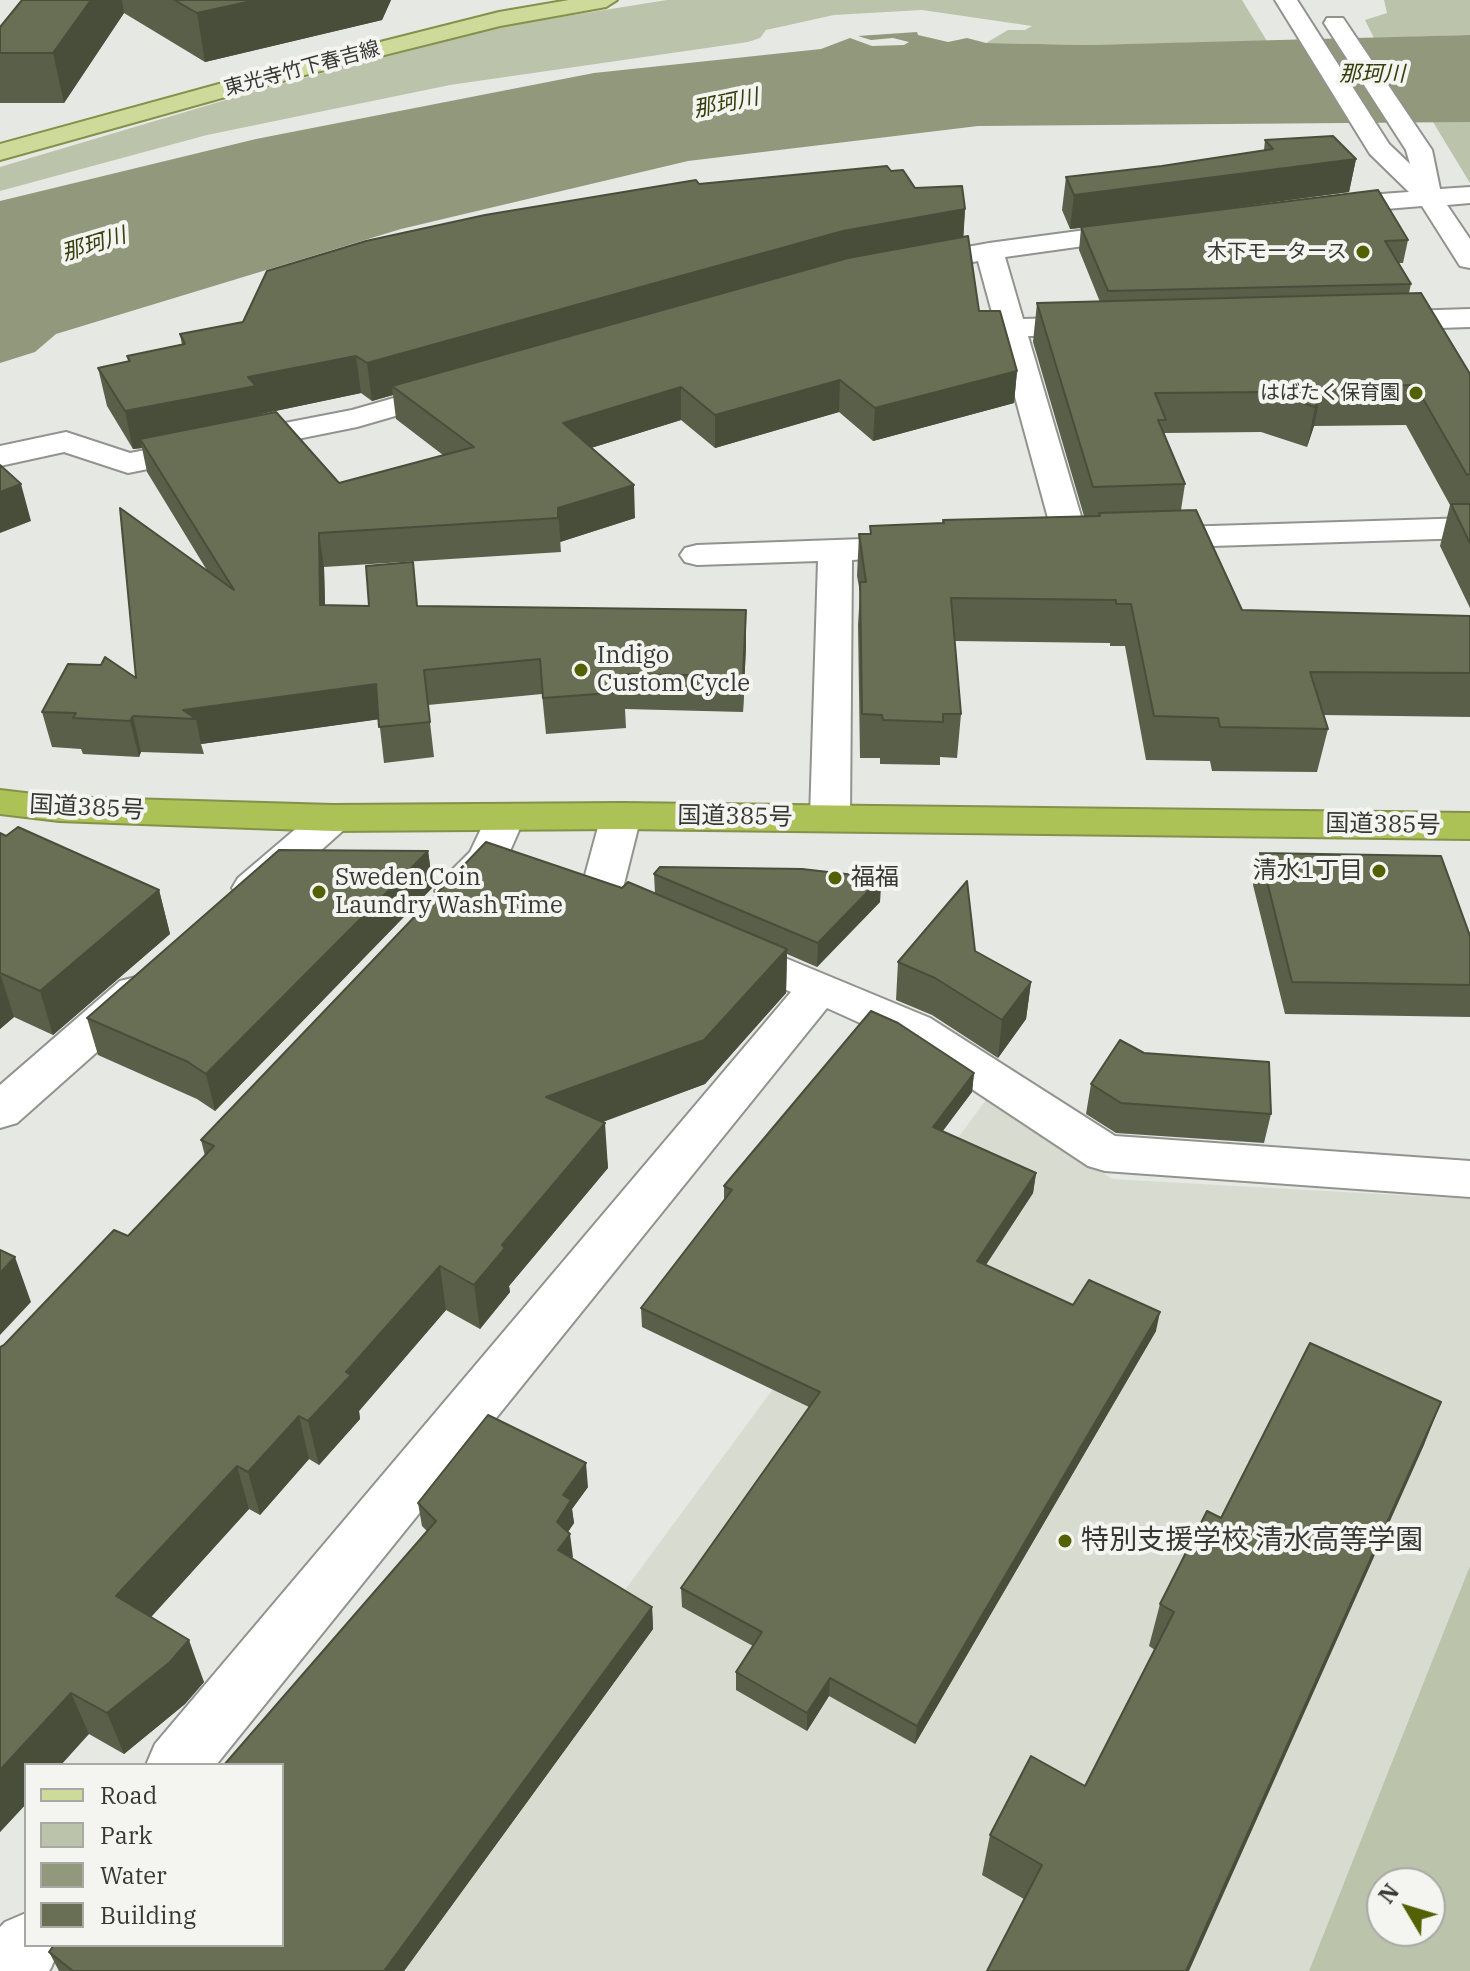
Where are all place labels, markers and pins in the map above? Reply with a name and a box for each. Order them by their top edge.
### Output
place label: 木下モータース [1207,240,1347,264]
marker: 木下モータース [1354,243,1372,261]
place label: はばたく保育園 [1260,381,1400,405]
marker: はばたく保育園 [1407,384,1425,402]
place label: Indigo Custom Cycle [597,642,750,698]
marker: Indigo Custom Cycle [572,661,590,679]
place label: 清水1丁目 [1253,857,1363,885]
marker: 清水1丁目 [1370,862,1388,880]
place label: Sweden Coin Laundry Wash Time [335,864,563,920]
place label: 福福 [851,864,899,892]
marker: 福福 [826,869,844,887]
marker: Sweden Coin Laundry Wash Time [310,883,328,901]
place label: 特別支援学校 清水高等学園 [1081,1524,1423,1558]
marker: 特別支援学校 清水高等学園 [1056,1532,1074,1550]

